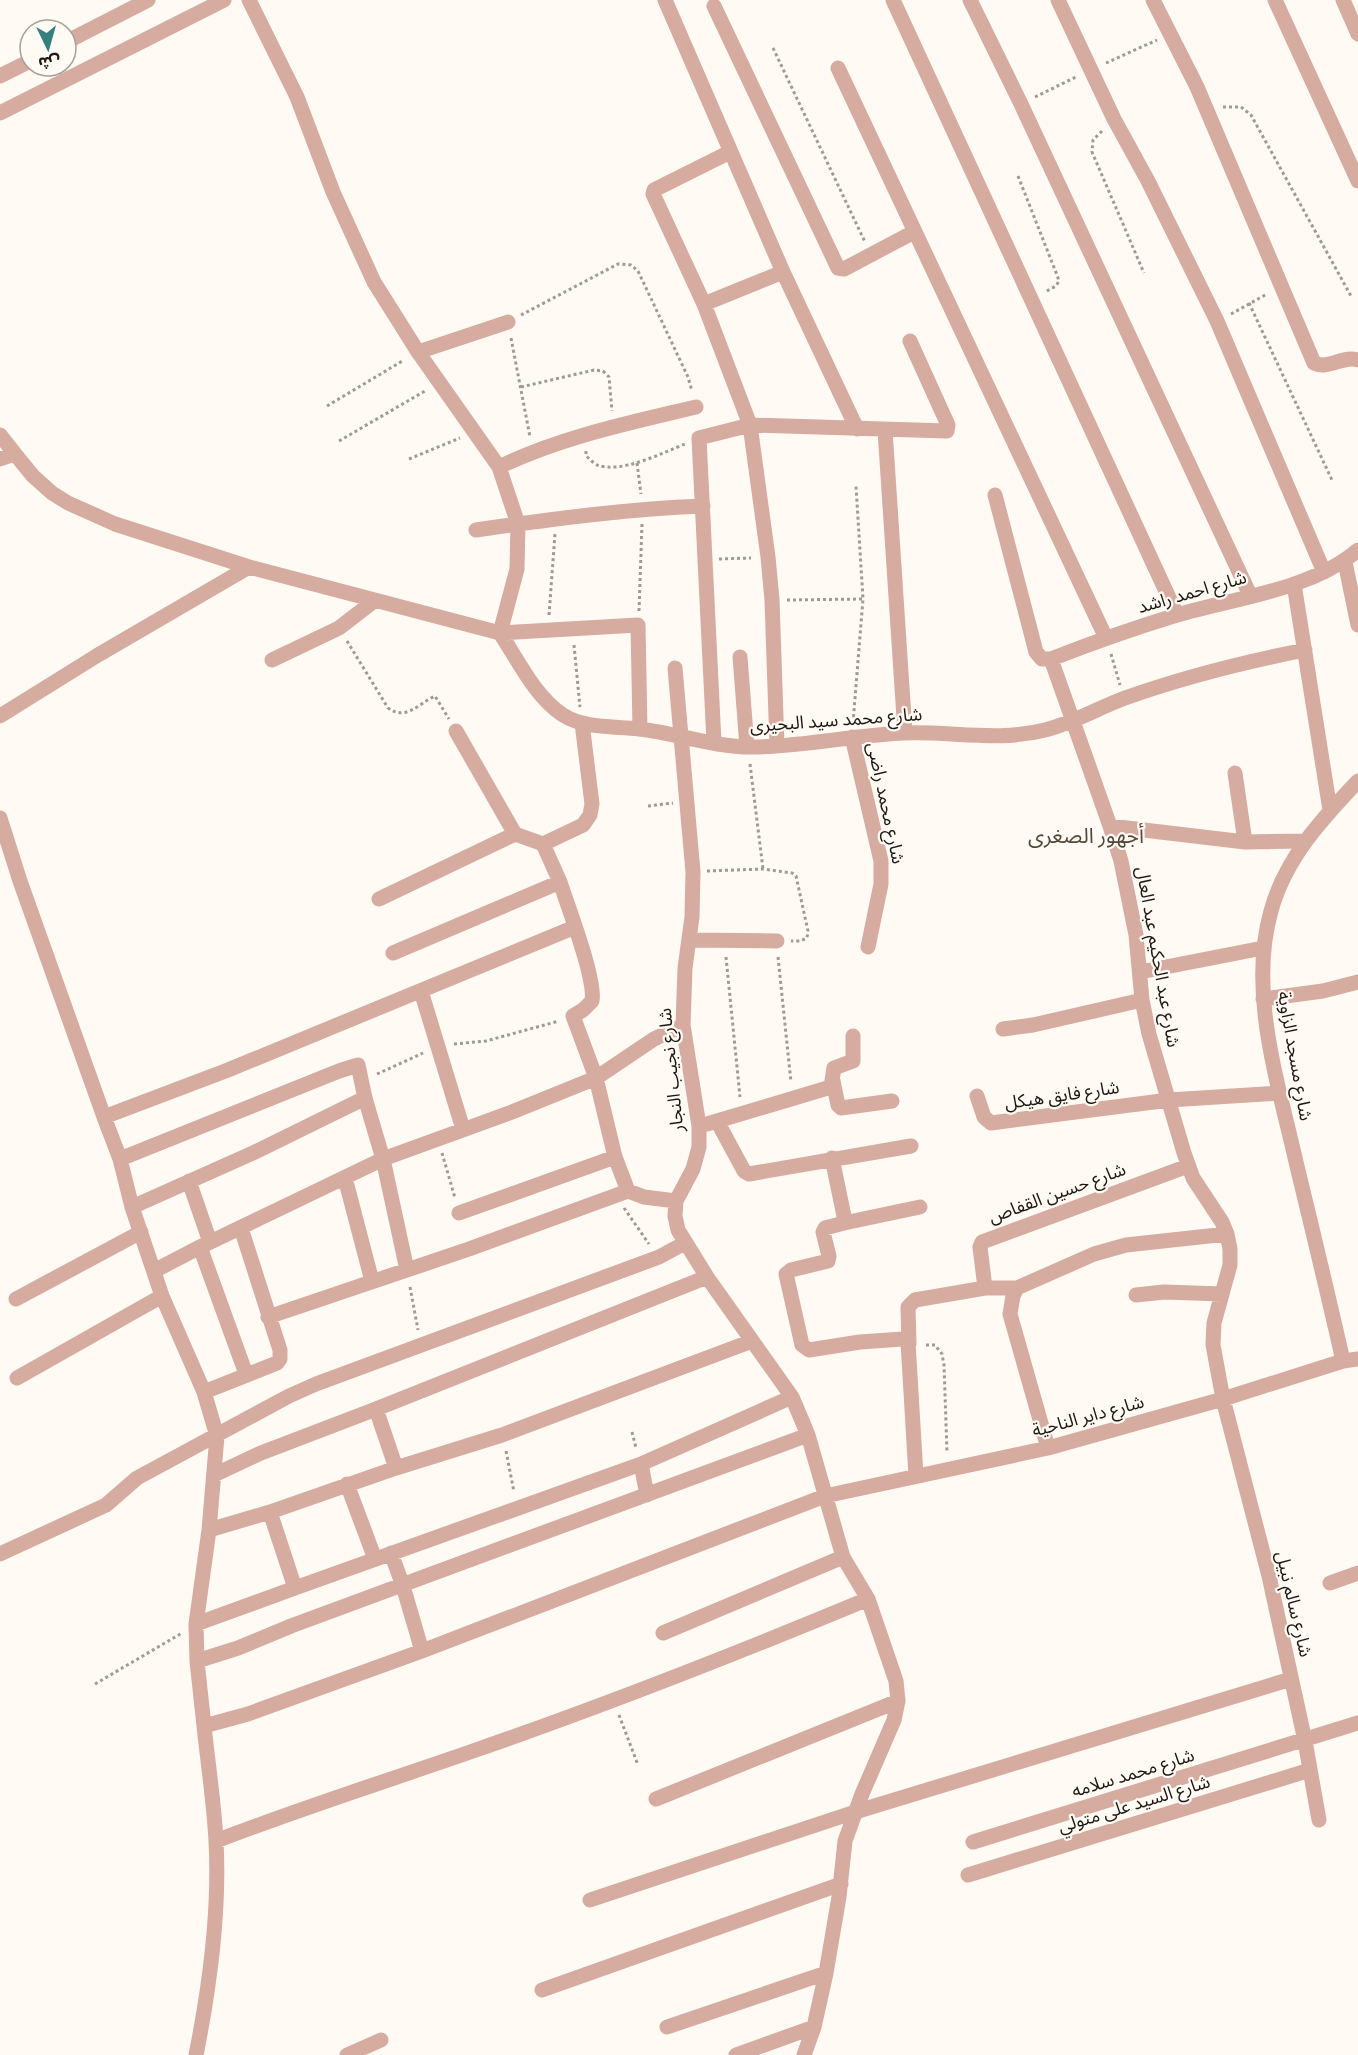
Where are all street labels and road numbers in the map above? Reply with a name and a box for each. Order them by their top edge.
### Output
street label: شارع احمد راشد [1135,565,1250,621]
street label: شارع محمد سيد البحيرى [749,702,923,740]
street label: شارع محمد راضى [859,740,911,867]
street label: شارع عبد الحكيم عبد العال [1128,865,1186,1050]
street label: شارع مسجد الزاوية [1270,989,1318,1123]
street label: شارع نجيب النجار [653,1007,692,1134]
street label: شارع فايق هيكل [1003,1075,1121,1117]
street label: شارع حسين القفاص [985,1157,1130,1231]
street label: شارع داير الناحية [1029,1390,1147,1444]
street label: شارع سالم نبيل [1268,1549,1318,1660]
street label: شارع محمد سلامه [1069,1743,1198,1805]
street label: شارع السيد على متولي [1055,1769,1214,1840]

